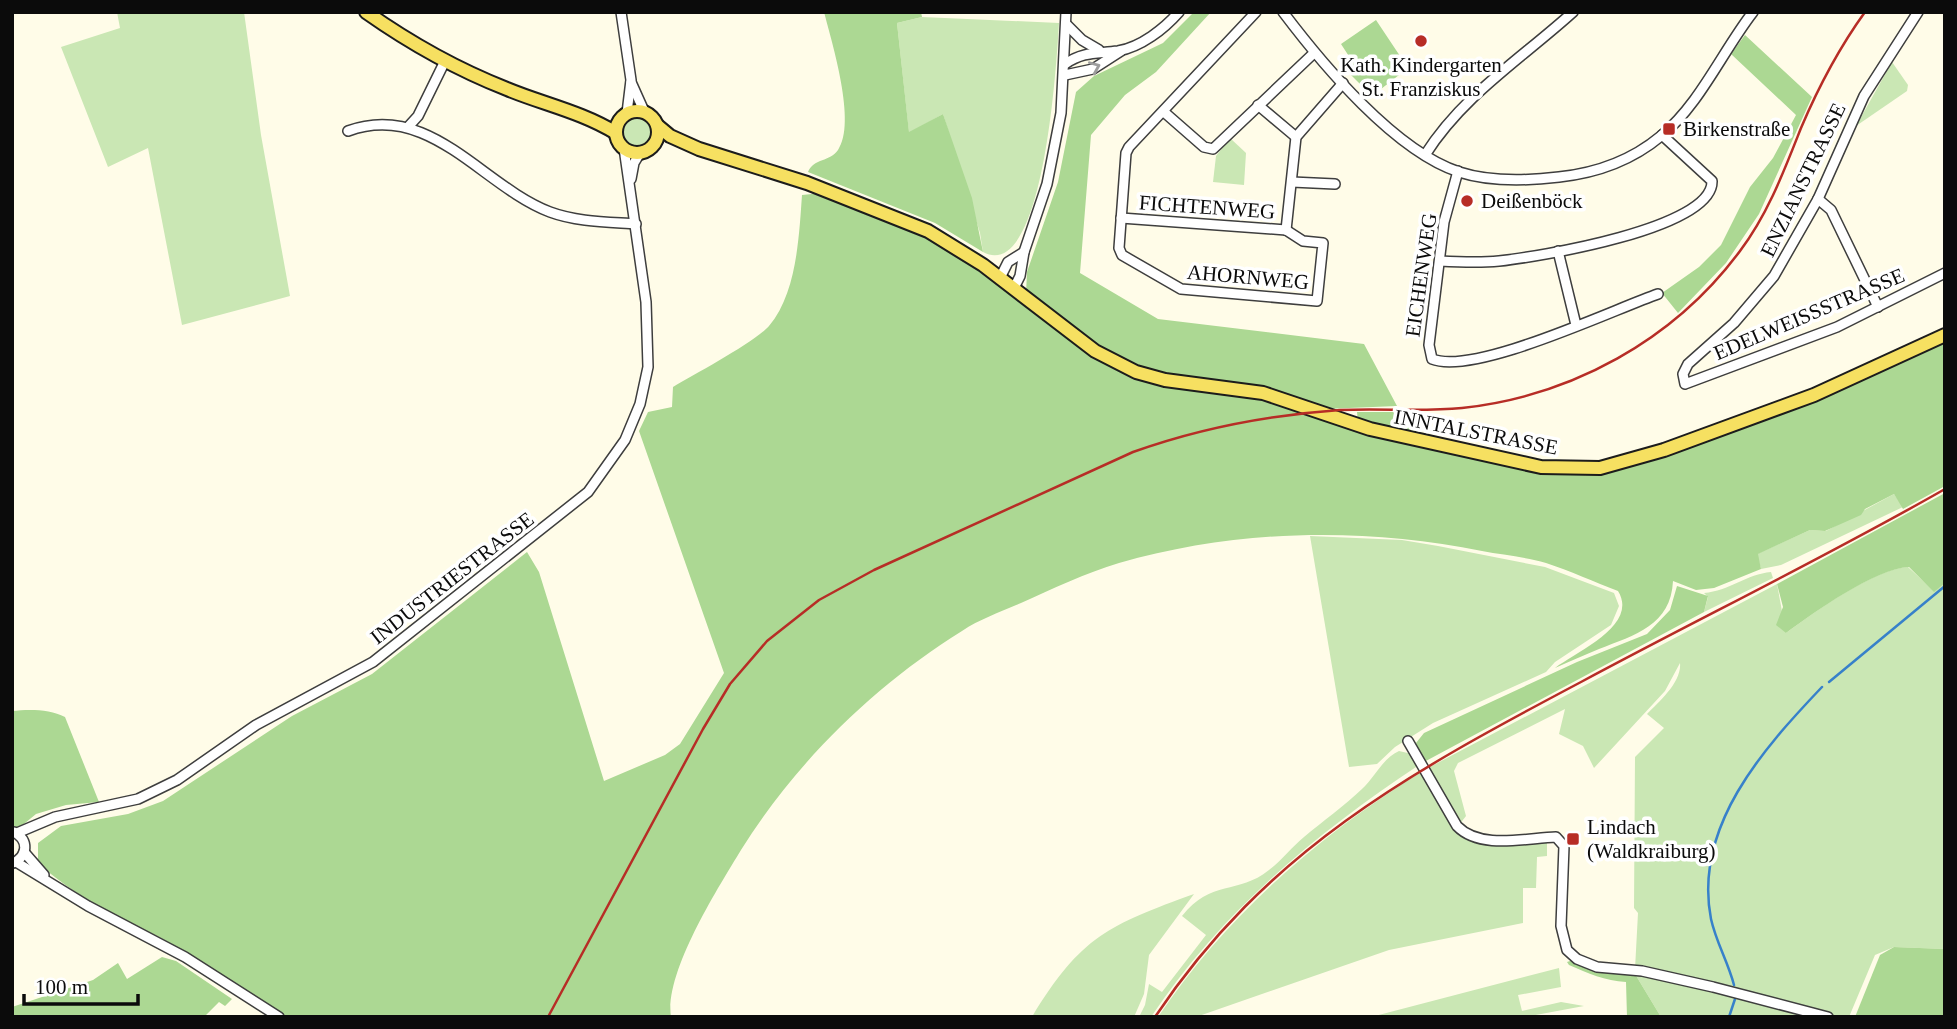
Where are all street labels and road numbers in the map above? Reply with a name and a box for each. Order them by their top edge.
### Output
street label: ENZIANSTRASSE [1755,99,1851,261]
street label: FICHTENWEG [1138,190,1276,224]
street label: EICHENWEG [1400,212,1442,338]
street label: AHORNWEG [1186,260,1310,294]
street label: EDELWEISSSTRASSE [1710,263,1908,365]
street label: INNTALSTRASSE [1392,404,1560,460]
street label: INDUSTRIESTRASSE [366,507,538,649]

